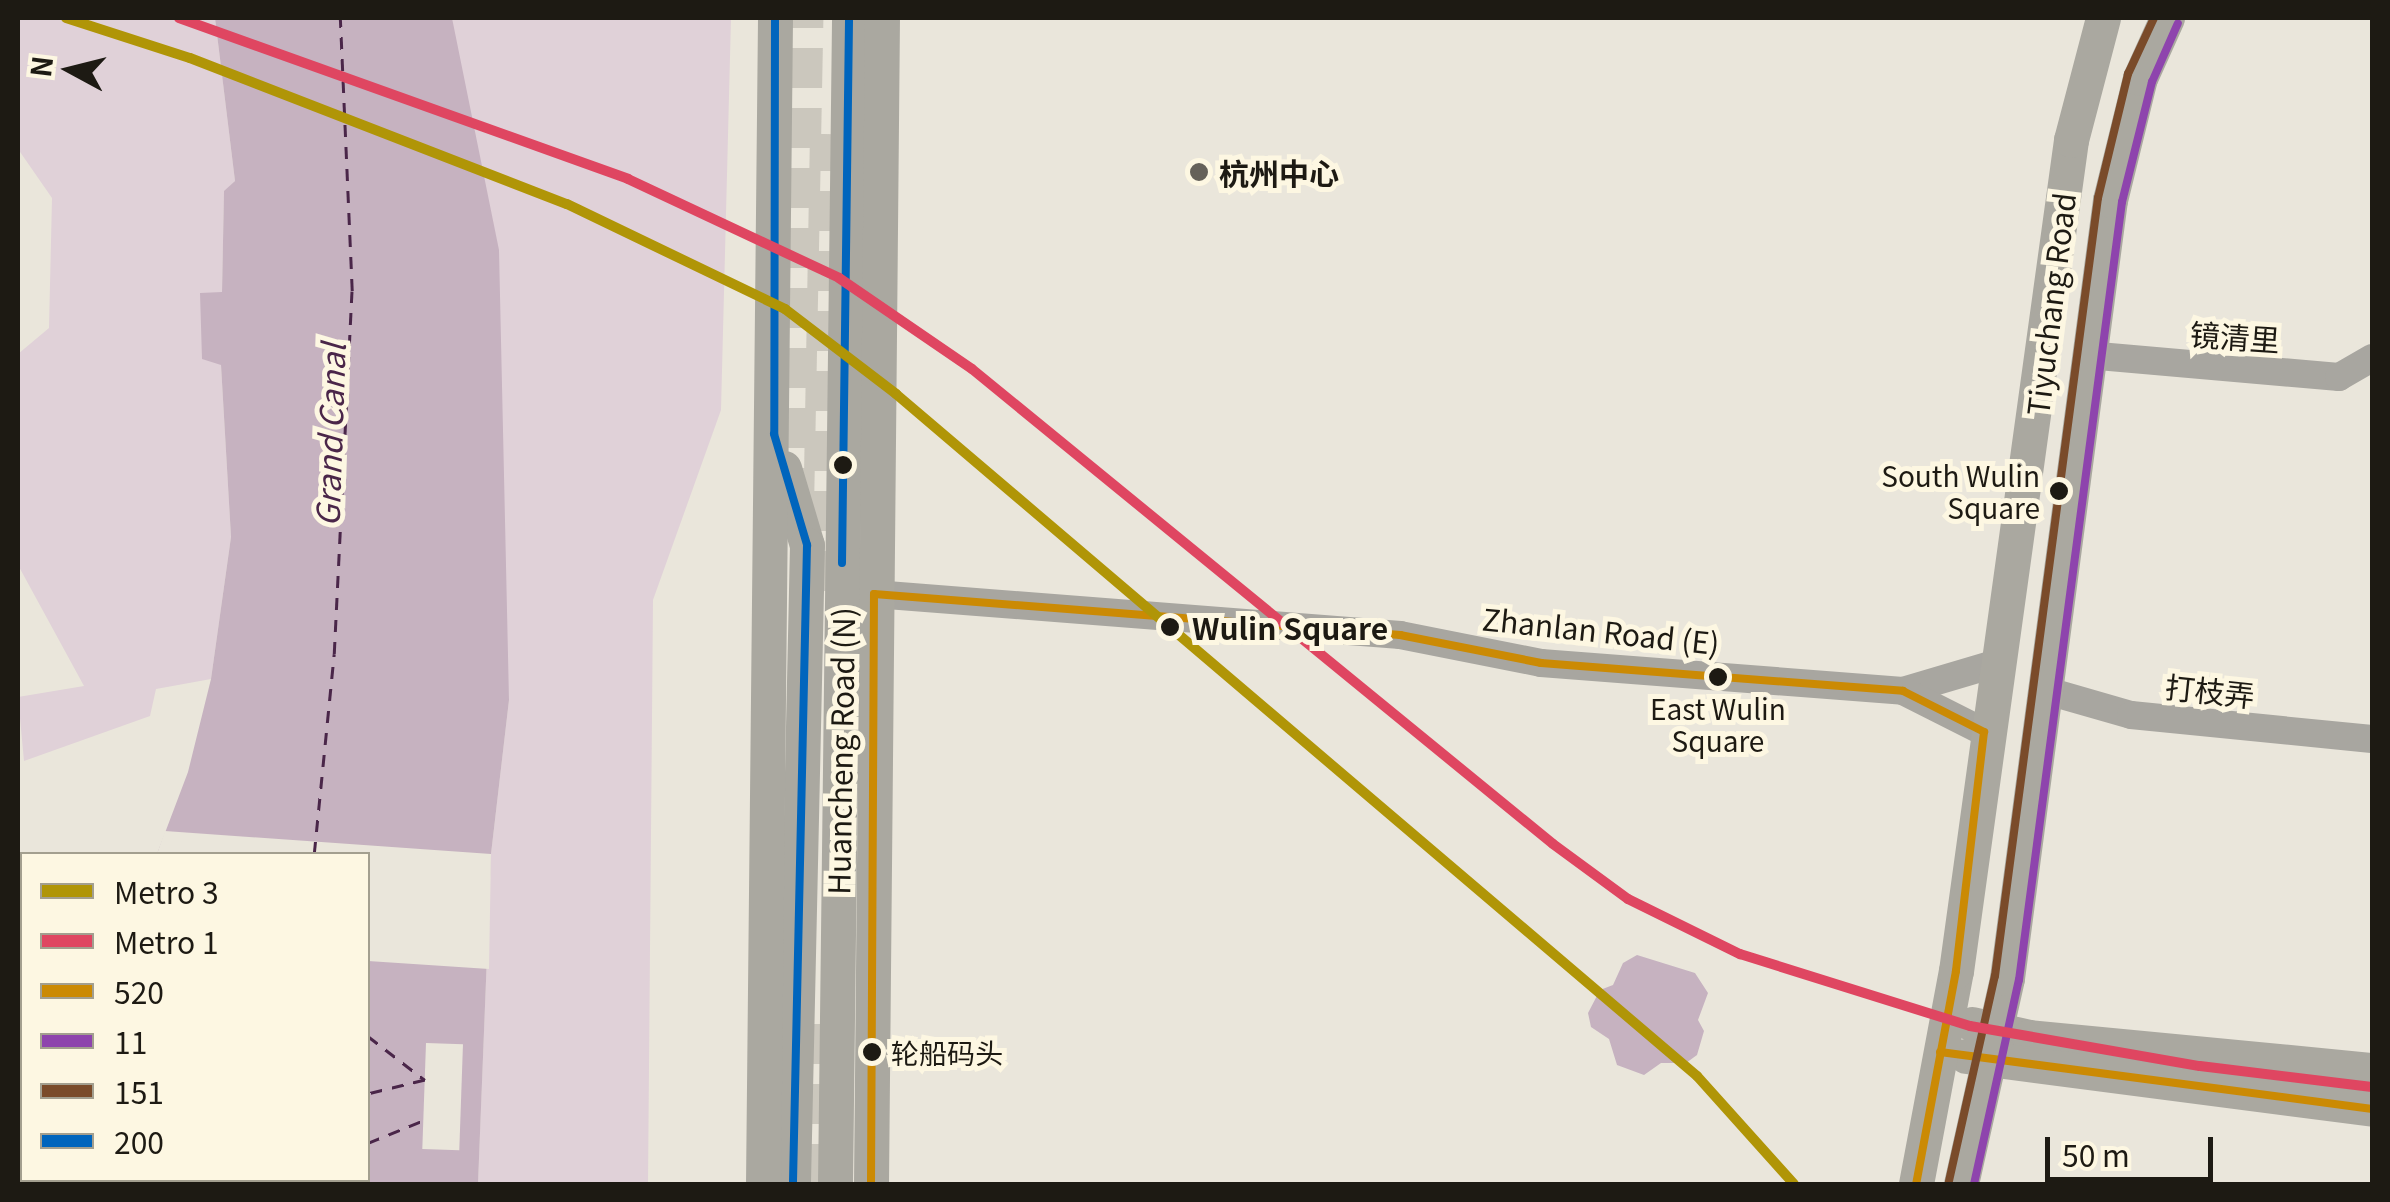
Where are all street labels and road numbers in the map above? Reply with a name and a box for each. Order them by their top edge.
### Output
street label: Tiyuchang Road [2018,191,2082,417]
street label: 镜清里 [2189,315,2281,357]
street label: Zhanlan Road (E) [1481,600,1721,660]
street label: Huancheng Road (N) [819,607,861,895]
street label: 打枝弄 [2163,667,2257,713]

